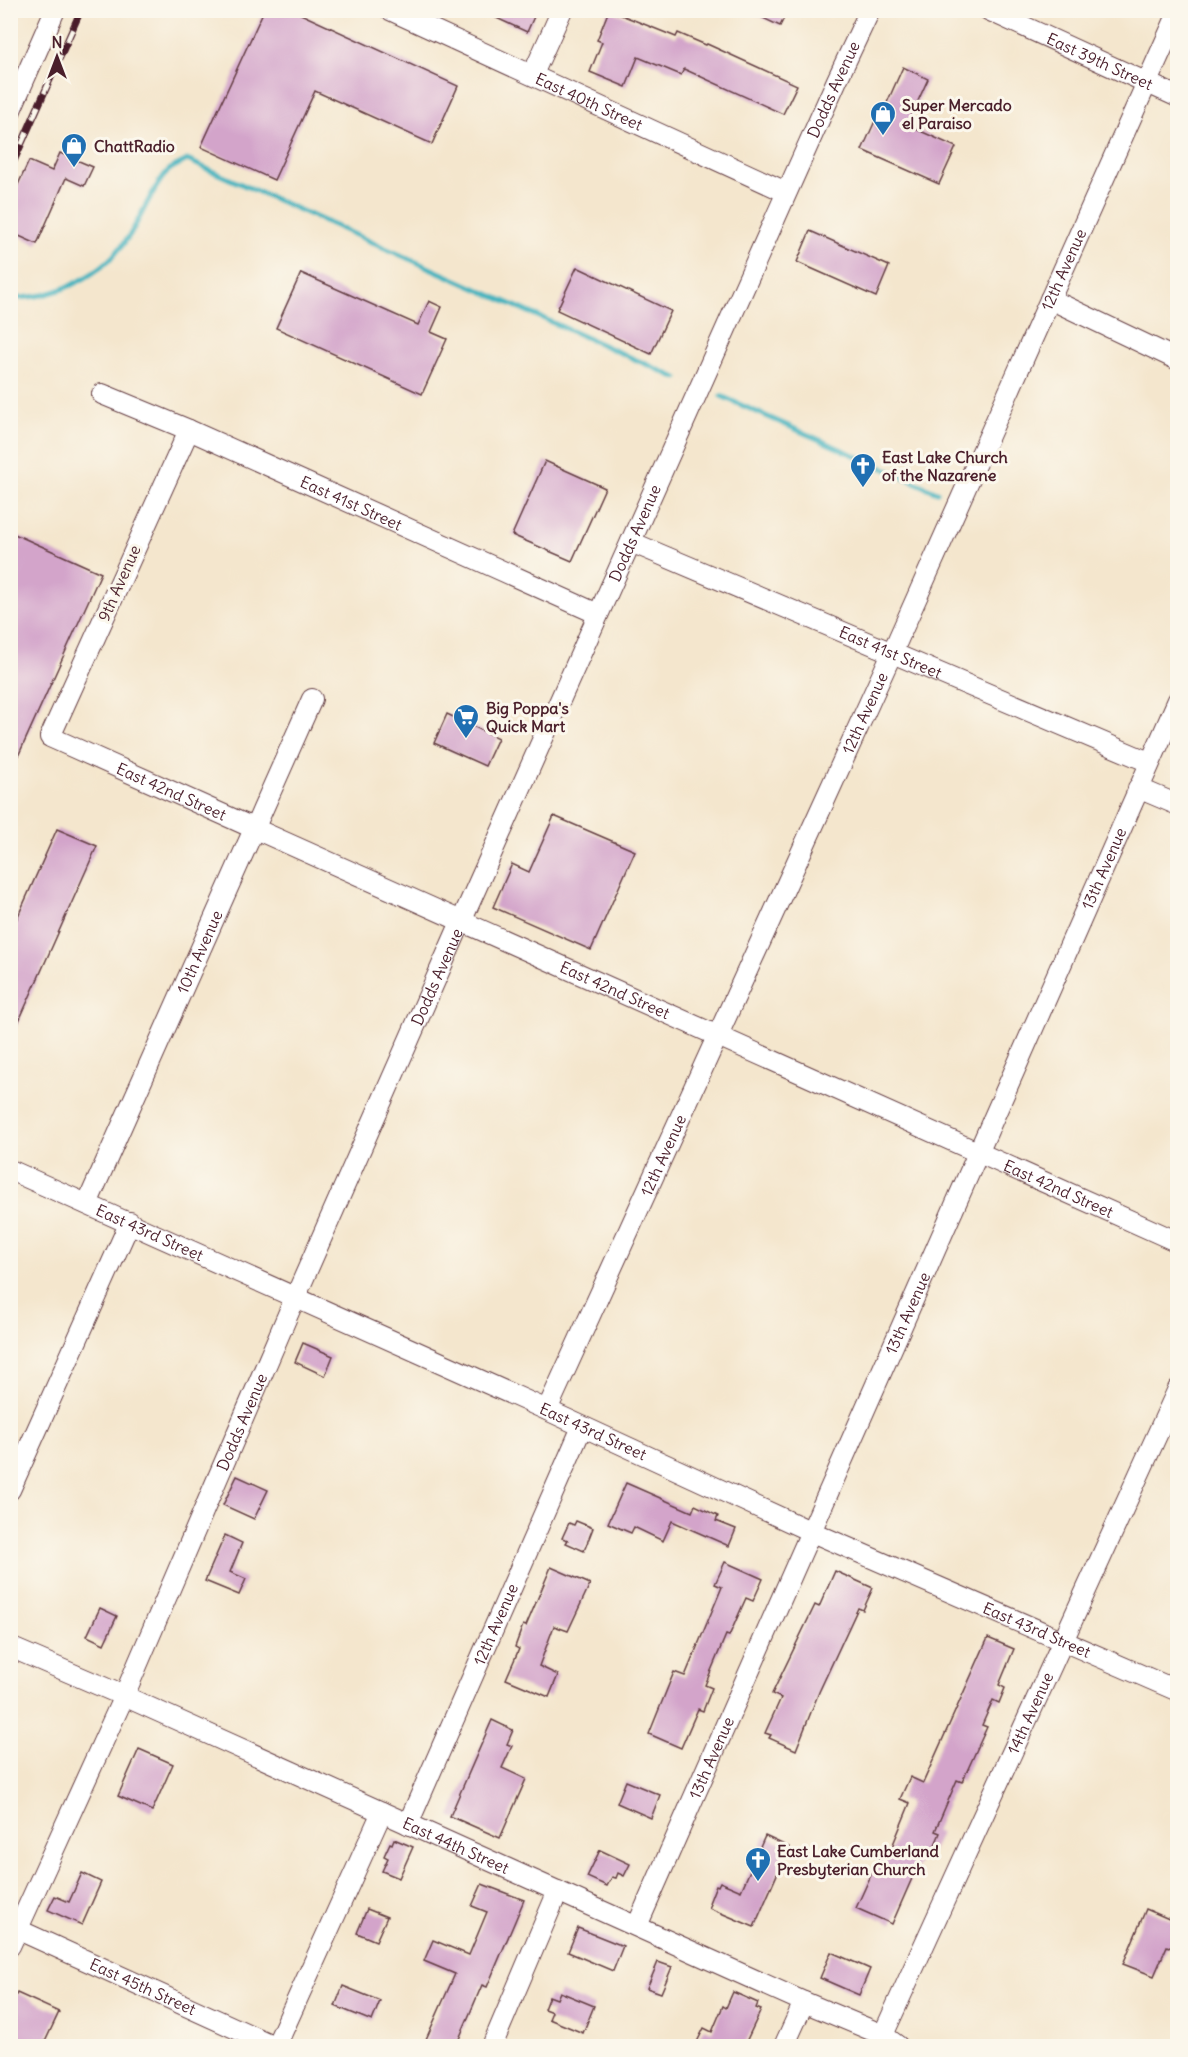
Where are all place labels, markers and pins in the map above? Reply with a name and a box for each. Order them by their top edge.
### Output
place label: Super Mercado el Paraiso [902,95,1012,133]
shop icon: Super Mercado el Paraiso [868,99,898,137]
shop icon: ChattRadio [59,131,89,169]
place label: ChattRadio [94,136,175,156]
place label: East Lake Church of the Nazarene [882,447,1008,485]
church icon: East Lake Church of the Nazarene [848,451,878,489]
place label: Big Poppa's Quick Mart [486,698,569,736]
supermarket icon: Big Poppa's Quick Mart [451,702,481,740]
place label: East Lake Cumberland Presbyterian Church [777,1841,940,1880]
church icon: East Lake Cumberland Presbyterian Church [743,1845,773,1883]

